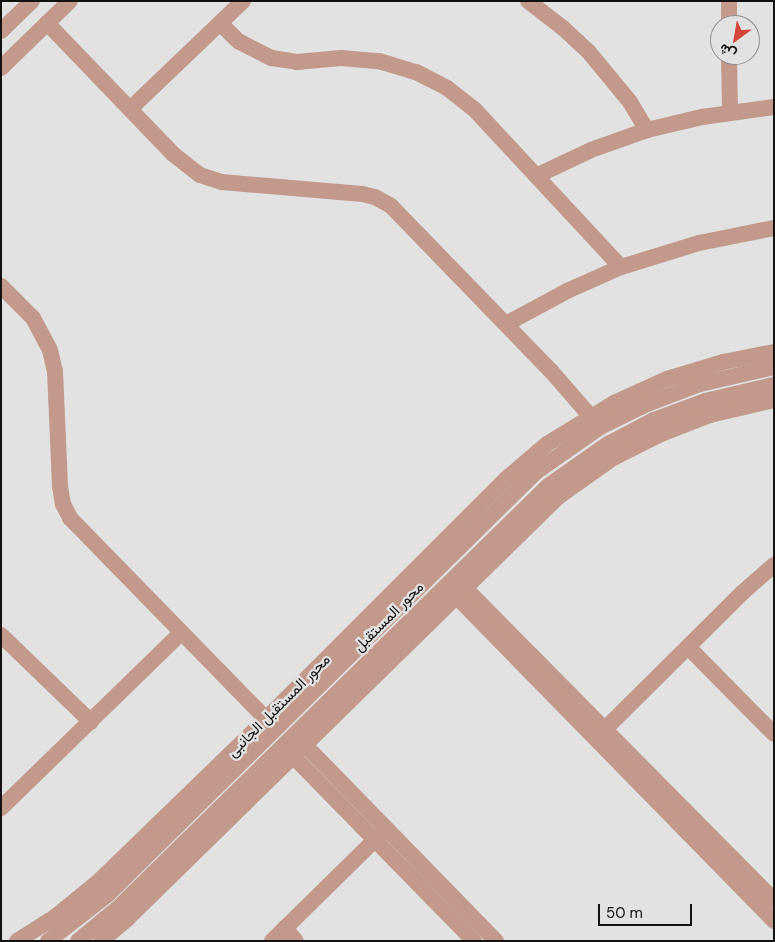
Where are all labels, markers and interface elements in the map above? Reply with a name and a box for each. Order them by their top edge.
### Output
north arrow [710,15,760,65]
text: ش [716,40,739,64]
street label: محور المستقبل [350,578,428,656]
street label: محور المستقبل الجانبى [224,651,334,761]
scale bar [600,894,694,926]
text: 50 m [606,903,643,923]

